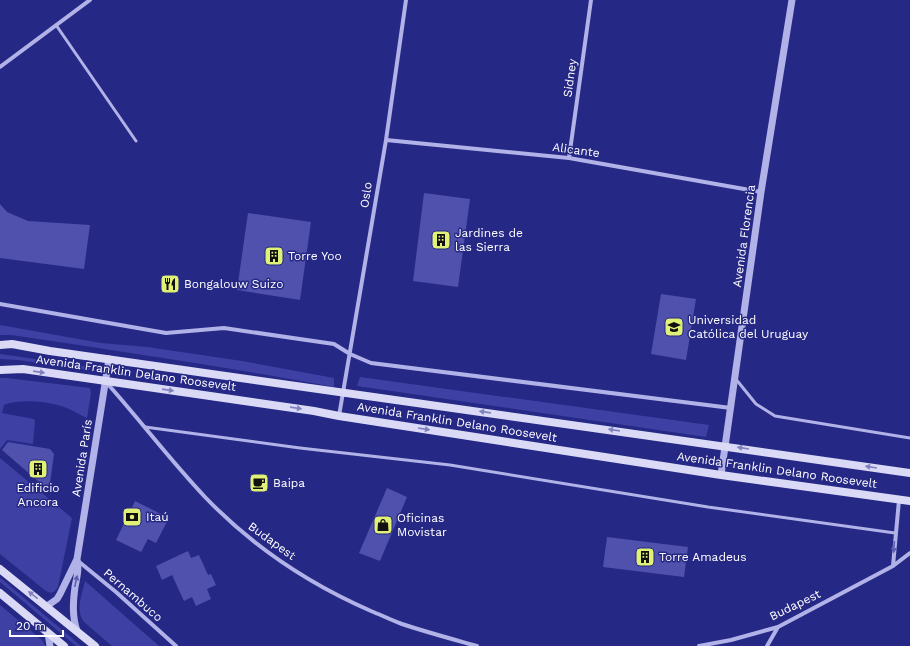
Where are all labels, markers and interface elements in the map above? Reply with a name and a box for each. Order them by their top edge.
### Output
street label: Sidney [560,57,580,98]
street label: Alicante [551,140,601,160]
street label: Oslo [357,181,375,209]
street label: Avenida Florencia [730,184,758,288]
place label: Jardines de las Sierra [455,226,523,254]
building icon: Jardines de las Sierra [430,229,452,251]
building icon: Torre Yoo [263,245,285,267]
place label: Torre Yoo [288,249,342,263]
restaurant icon: Bongalouw Suizo [159,273,181,295]
place label: Bongalouw Suizo [184,277,284,291]
place label: Universidad Católica del Uruguay [688,313,809,341]
school or university icon: Universidad Católica del Uruguay [663,316,685,338]
street label: Avenida Franklin Delano Roosevelt [35,352,237,394]
one-way arrow [33,369,45,375]
one-way arrow [162,387,174,393]
street label: Avenida Franklin Delano Roosevelt [356,399,558,445]
one-way arrow [290,405,302,411]
one-way arrow [479,409,491,415]
street label: Avenida París [69,418,95,498]
one-way arrow [418,426,431,432]
one-way arrow [608,427,620,433]
one-way arrow [737,445,749,451]
street label: Avenida Franklin Delano Roosevelt [676,449,878,491]
building icon: Edificio Ancora [27,458,49,480]
one-way arrow [865,464,878,470]
cafe icon: Baipa [248,472,270,494]
place label: Baipa [273,476,305,490]
place label: Edificio Ancora [16,481,60,509]
bank icon: Itaú [121,506,143,528]
place label: Itaú [146,510,169,524]
place label: Oficinas Movistar [397,511,447,539]
shop icon: Oficinas Movistar [372,514,394,536]
street label: Budapest [245,519,299,563]
one-way arrow [891,541,898,553]
building icon: Torre Amadeus [634,546,656,568]
place label: Torre Amadeus [659,550,747,564]
street label: Pernambuco [101,566,165,624]
one-way arrow [74,575,80,587]
street label: Budapest [767,587,823,623]
one-way arrow [27,590,38,599]
scale bar [10,612,63,638]
text: 20 m [16,619,46,633]

